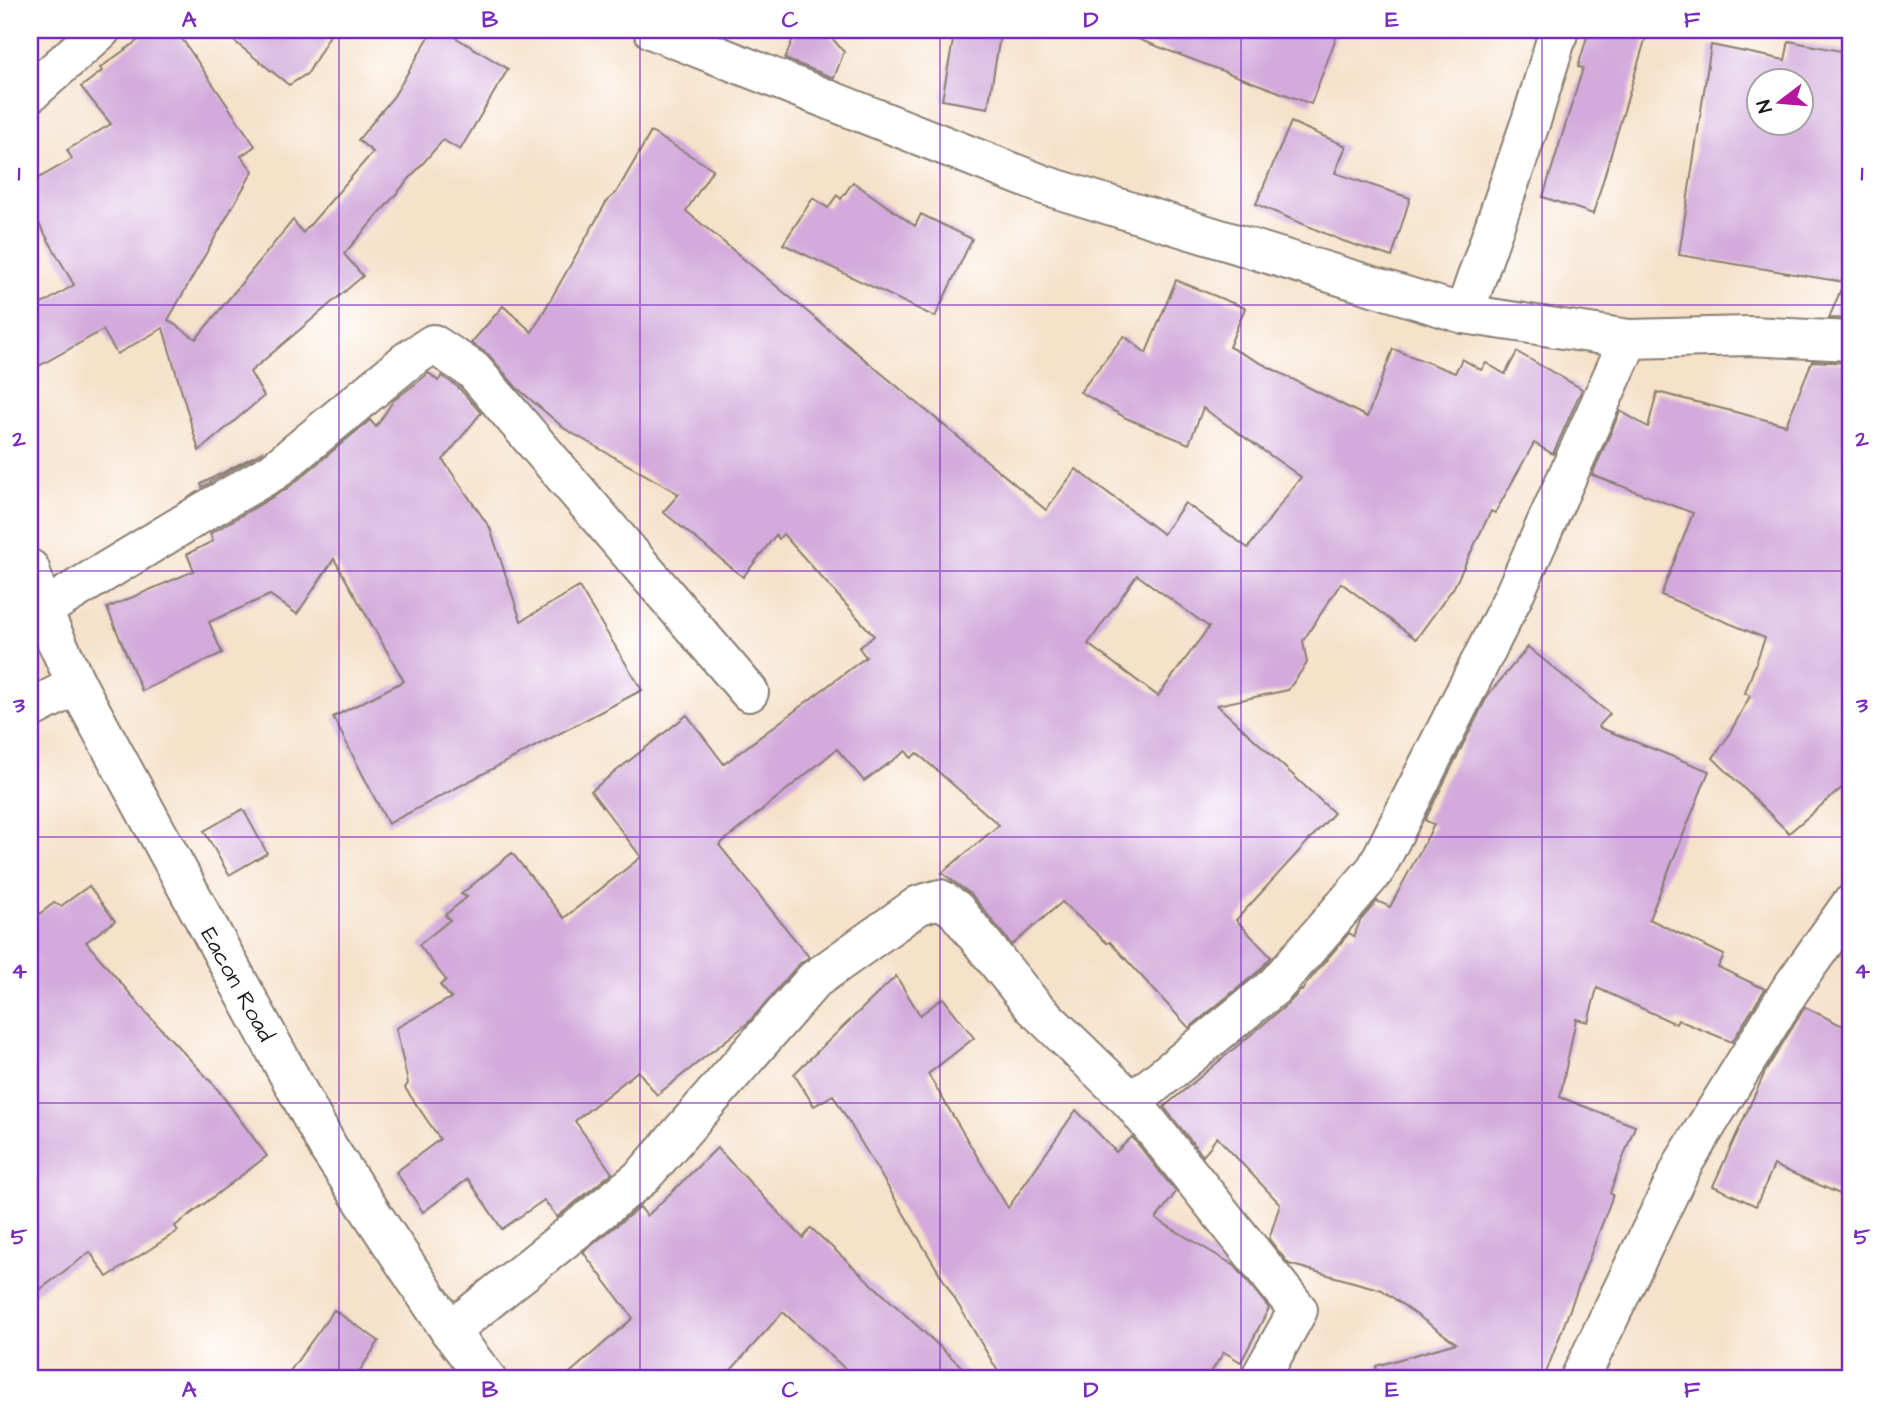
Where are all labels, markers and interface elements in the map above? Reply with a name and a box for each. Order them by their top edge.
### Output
text: A [182,4,197,36]
text: B [482,4,499,36]
text: C [782,4,799,36]
text: D [1084,4,1099,36]
text: E [1385,4,1399,36]
text: F [1684,4,1701,36]
north arrow [1744,66,1814,136]
text: N [1750,97,1780,116]
text: 1 [18,157,21,189]
text: 1 [1861,157,1864,189]
text: 2 [11,423,26,455]
text: 2 [1854,423,1869,455]
text: 3 [12,689,25,721]
text: 3 [1855,689,1868,721]
street label: Eacon Road [193,921,282,1048]
text: 4 [11,955,27,987]
text: 4 [1854,955,1870,987]
text: 5 [11,1221,28,1253]
text: 5 [1854,1221,1871,1253]
text: A [182,1374,197,1406]
text: B [482,1374,499,1406]
text: C [782,1374,799,1406]
text: D [1084,1374,1099,1406]
text: E [1385,1374,1399,1406]
text: F [1684,1374,1701,1406]

